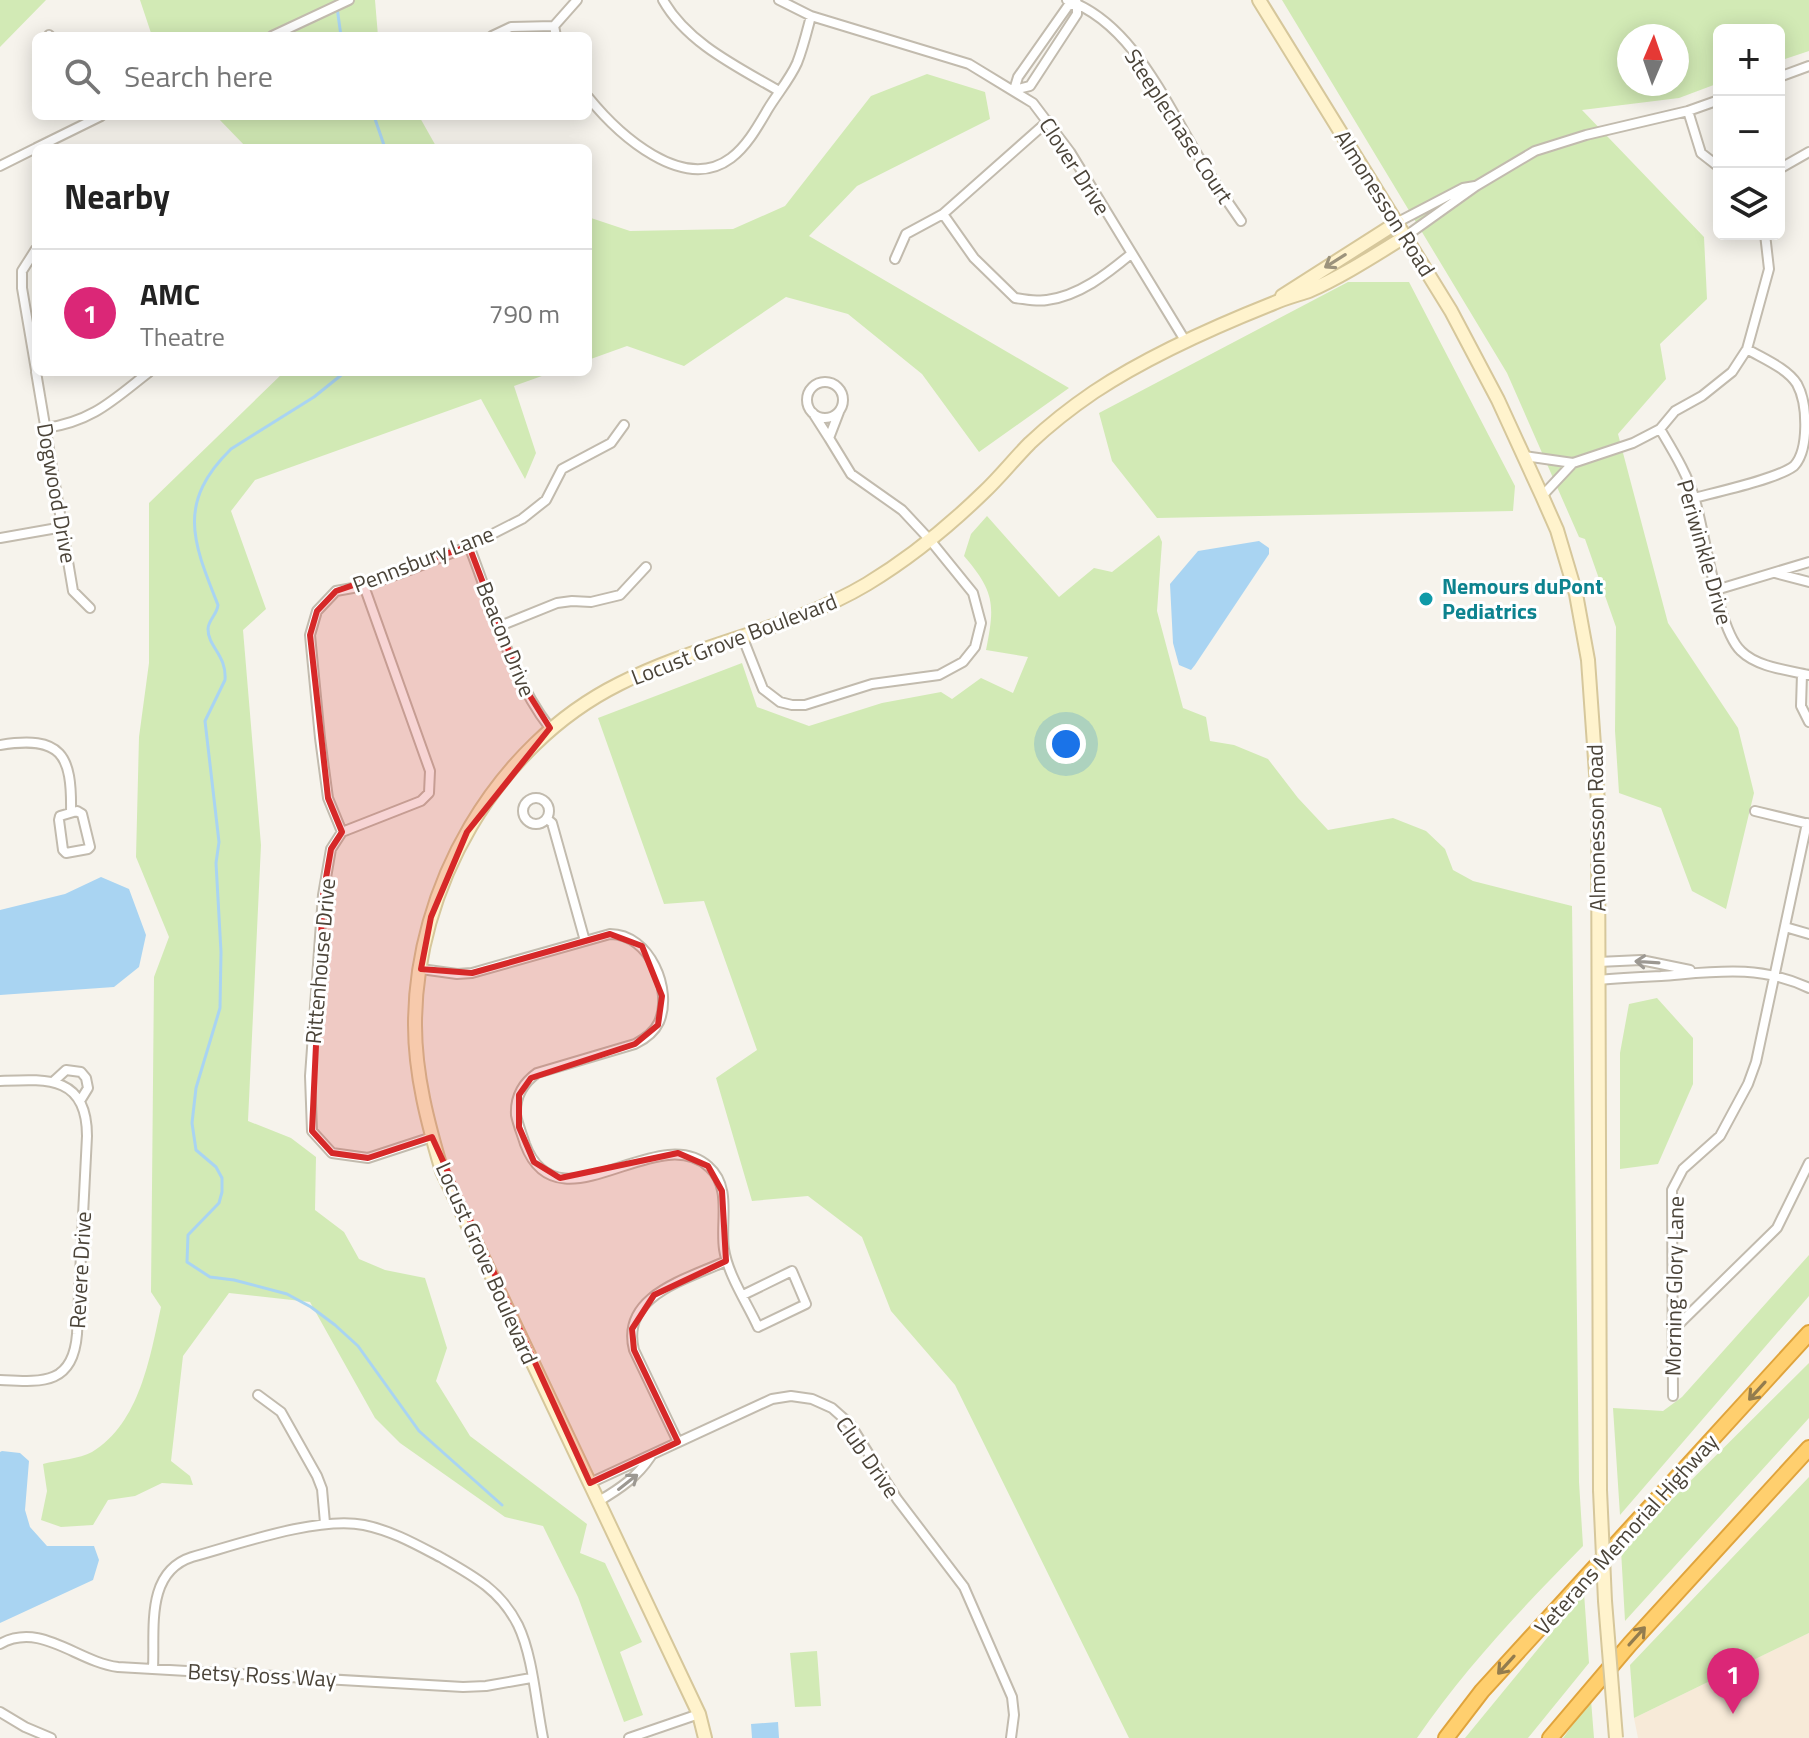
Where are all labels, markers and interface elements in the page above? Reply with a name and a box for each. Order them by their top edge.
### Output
north arrow [1617,24,1689,96]
map controls [1713,24,1785,240]
button: + [1713,24,1785,96]
search box [32,32,592,120]
street label: Steeplechase Court [1116,42,1242,210]
text: Search here [124,53,273,99]
icon: search [60,54,104,98]
button: − [1713,96,1785,168]
street label: Clover Drive [1031,110,1119,222]
street label: Almonesson Road [1326,123,1444,283]
button: layers [1713,168,1785,240]
text: Nearby [64,170,170,222]
one-way arrow [1324,253,1347,269]
text: AMC [140,271,200,317]
text: 1 [83,294,97,333]
text: 790 m [489,294,560,333]
text: Theatre [140,317,225,356]
street label: Dogwood Drive [28,420,86,566]
street label: Periwinkle Drive [1668,475,1742,629]
street label: Pennsbury Lane [347,516,499,602]
place label: Nemours duPont Pediatrics [1442,569,1603,628]
street label: Beacon Drive [467,576,545,702]
street label: Locust Grove Boulevard [626,584,842,694]
marker: Nemours duPont Pediatrics [1417,590,1435,608]
your location [1046,724,1086,764]
street label: Almonesson Road [1578,744,1614,912]
street label: Rittenhouse Drive [296,877,344,1045]
one-way arrow [1634,954,1661,969]
street label: Locust Grove Boulevard [427,1156,547,1370]
street label: Morning Glory Lane [1655,1196,1693,1376]
street label: Revere Drive [60,1211,100,1329]
one-way arrow [1748,1380,1766,1400]
street label: Club Drive [827,1409,909,1505]
street label: Veterans Memorial Highway [1526,1425,1726,1642]
one-way arrow [618,1473,639,1491]
one-way arrow [1628,1627,1646,1647]
pin: 1 [1707,1648,1759,1714]
street label: Betsy Ross Way [187,1654,338,1696]
one-way arrow [1496,1655,1515,1675]

